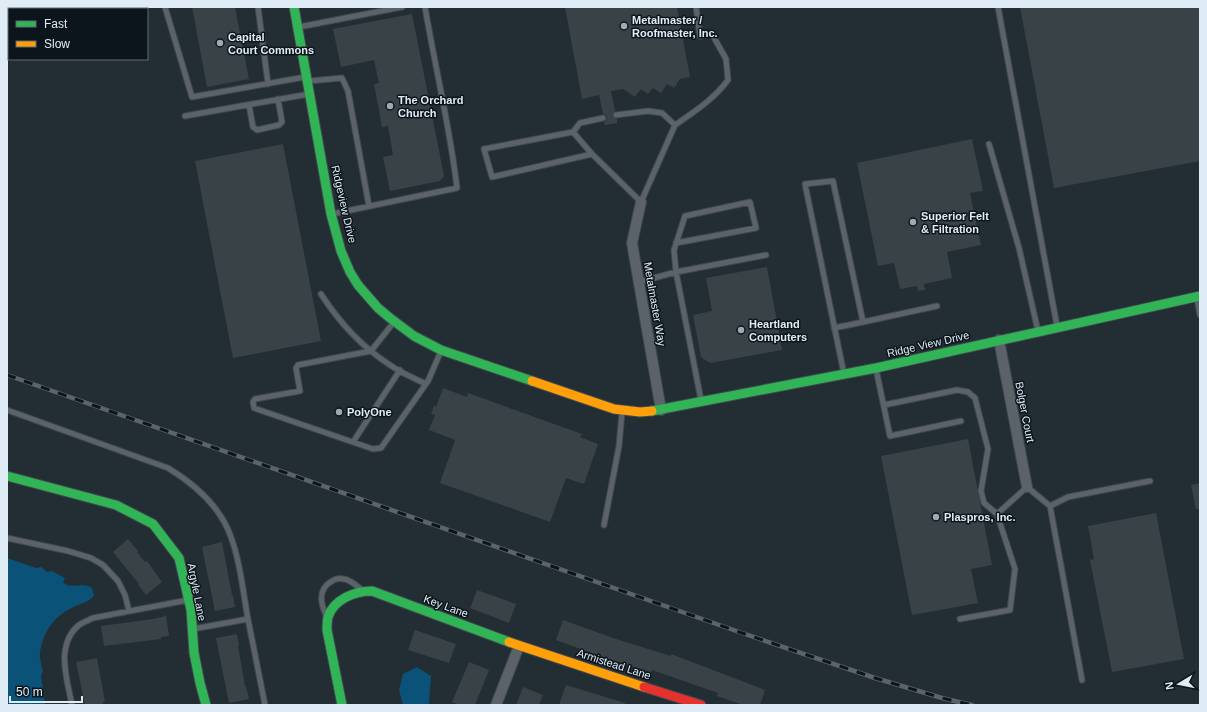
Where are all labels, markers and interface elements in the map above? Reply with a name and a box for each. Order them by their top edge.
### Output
legend [8,8,148,60]
place label: Metalmaster / Roofmaster, Inc. [632,14,718,39]
text: Fast [44,17,68,31]
marker: Metalmaster / Roofmaster, Inc. [619,21,629,31]
place label: Capital Court Commons [228,31,314,56]
text: Slow [44,37,70,51]
marker: Capital Court Commons [215,38,225,48]
place label: The Orchard Church [398,94,463,119]
marker: The Orchard Church [385,101,395,111]
street label: Ridgeview Drive [329,164,359,244]
place label: Superior Felt & Filtration [921,210,989,235]
marker: Superior Felt & Filtration [908,217,918,227]
street label: Metalmaster Way [642,261,668,347]
place label: Heartland Computers [749,318,807,343]
marker: Heartland Computers [736,325,746,335]
street label: Ridge View Drive [886,329,970,359]
street label: Bolger Court [1013,381,1037,443]
place label: PolyOne [347,406,392,418]
marker: PolyOne [334,407,344,417]
place label: Plaspros, Inc. [944,511,1016,523]
marker: Plaspros, Inc. [931,512,941,522]
street label: Argyle Lane [186,562,208,622]
street label: Key Lane [422,592,470,620]
street label: Armistead Lane [576,646,652,682]
north arrow [1159,664,1199,704]
scale bar [10,678,82,704]
text: N [1163,681,1176,691]
text: 50 m [16,685,43,699]

